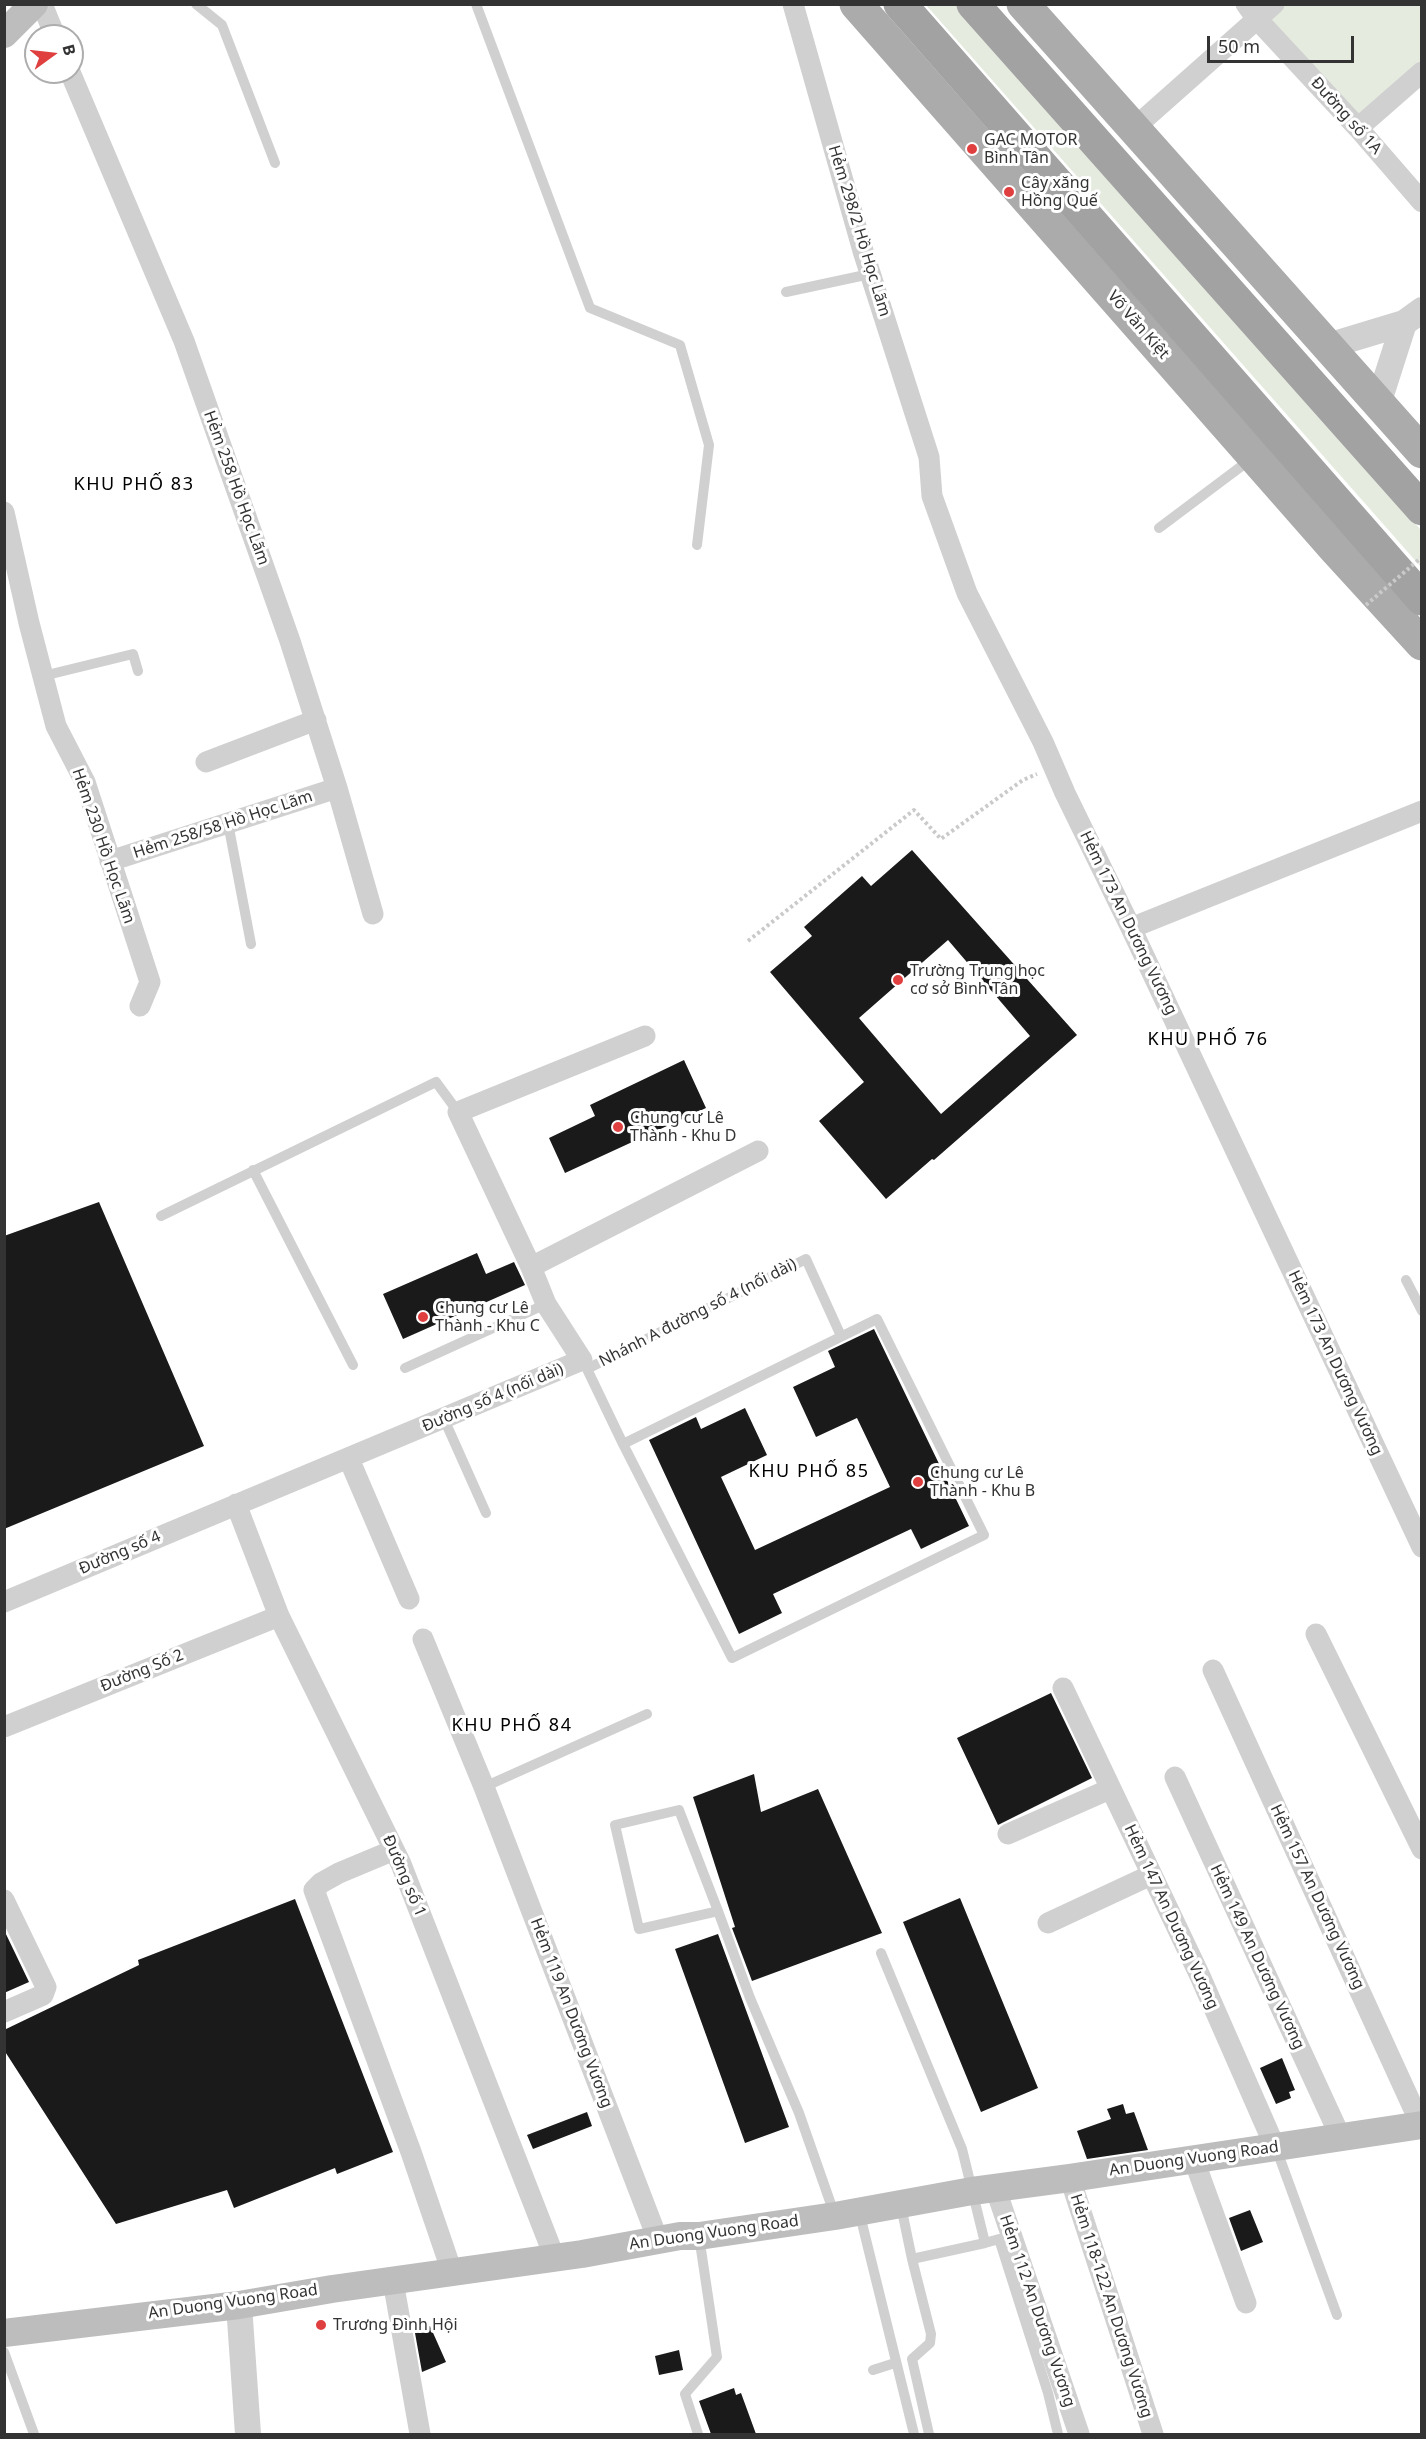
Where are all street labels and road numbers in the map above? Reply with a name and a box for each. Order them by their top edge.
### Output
street label: Đường số 1A [1306,74,1386,158]
street label: Hẻm 298/2 Hồ Học Lãm [824,143,894,319]
street label: Võ Văn Kiệt [1103,287,1173,363]
street label: Hẻm 258 Hồ Học Lãm [199,408,273,568]
street label: Hẻm 230 Hồ Học Lãm [67,766,139,926]
street label: Hẻm 258/58 Hồ Học Lãm [131,787,315,863]
street label: Hẻm 173 An Dương Vương [1075,828,1181,1018]
street label: Nhánh A đường số 4 (nối dài) [596,1255,800,1371]
street label: Hẻm 173 An Dương Vương [1284,1267,1386,1459]
street label: Đường số 4 (nối dài) [420,1360,566,1436]
street label: Đường số 4 [76,1527,164,1579]
street label: Đường Số 2 [98,1646,186,1696]
street label: Hẻm 157 An Dương Vương [1266,1801,1368,1993]
street label: Hẻm 147 An Dương Vương [1120,1821,1222,2013]
street label: Đường số 1 [378,1832,430,1920]
street label: Hẻm 149 An Dương Vương [1206,1861,1308,2053]
street label: Hẻm 119 An Dương Vương [526,1915,616,2111]
street label: An Duong Vuong Road [1108,2138,1280,2180]
street label: Hẻm 118-122 An Dương Vương [1066,2192,1156,2420]
street label: An Duong Vuong Road [628,2212,800,2254]
street label: Hẻm 112 An Dương Vương [995,2212,1079,2410]
street label: An Duong Vuong Road [147,2281,319,2323]

